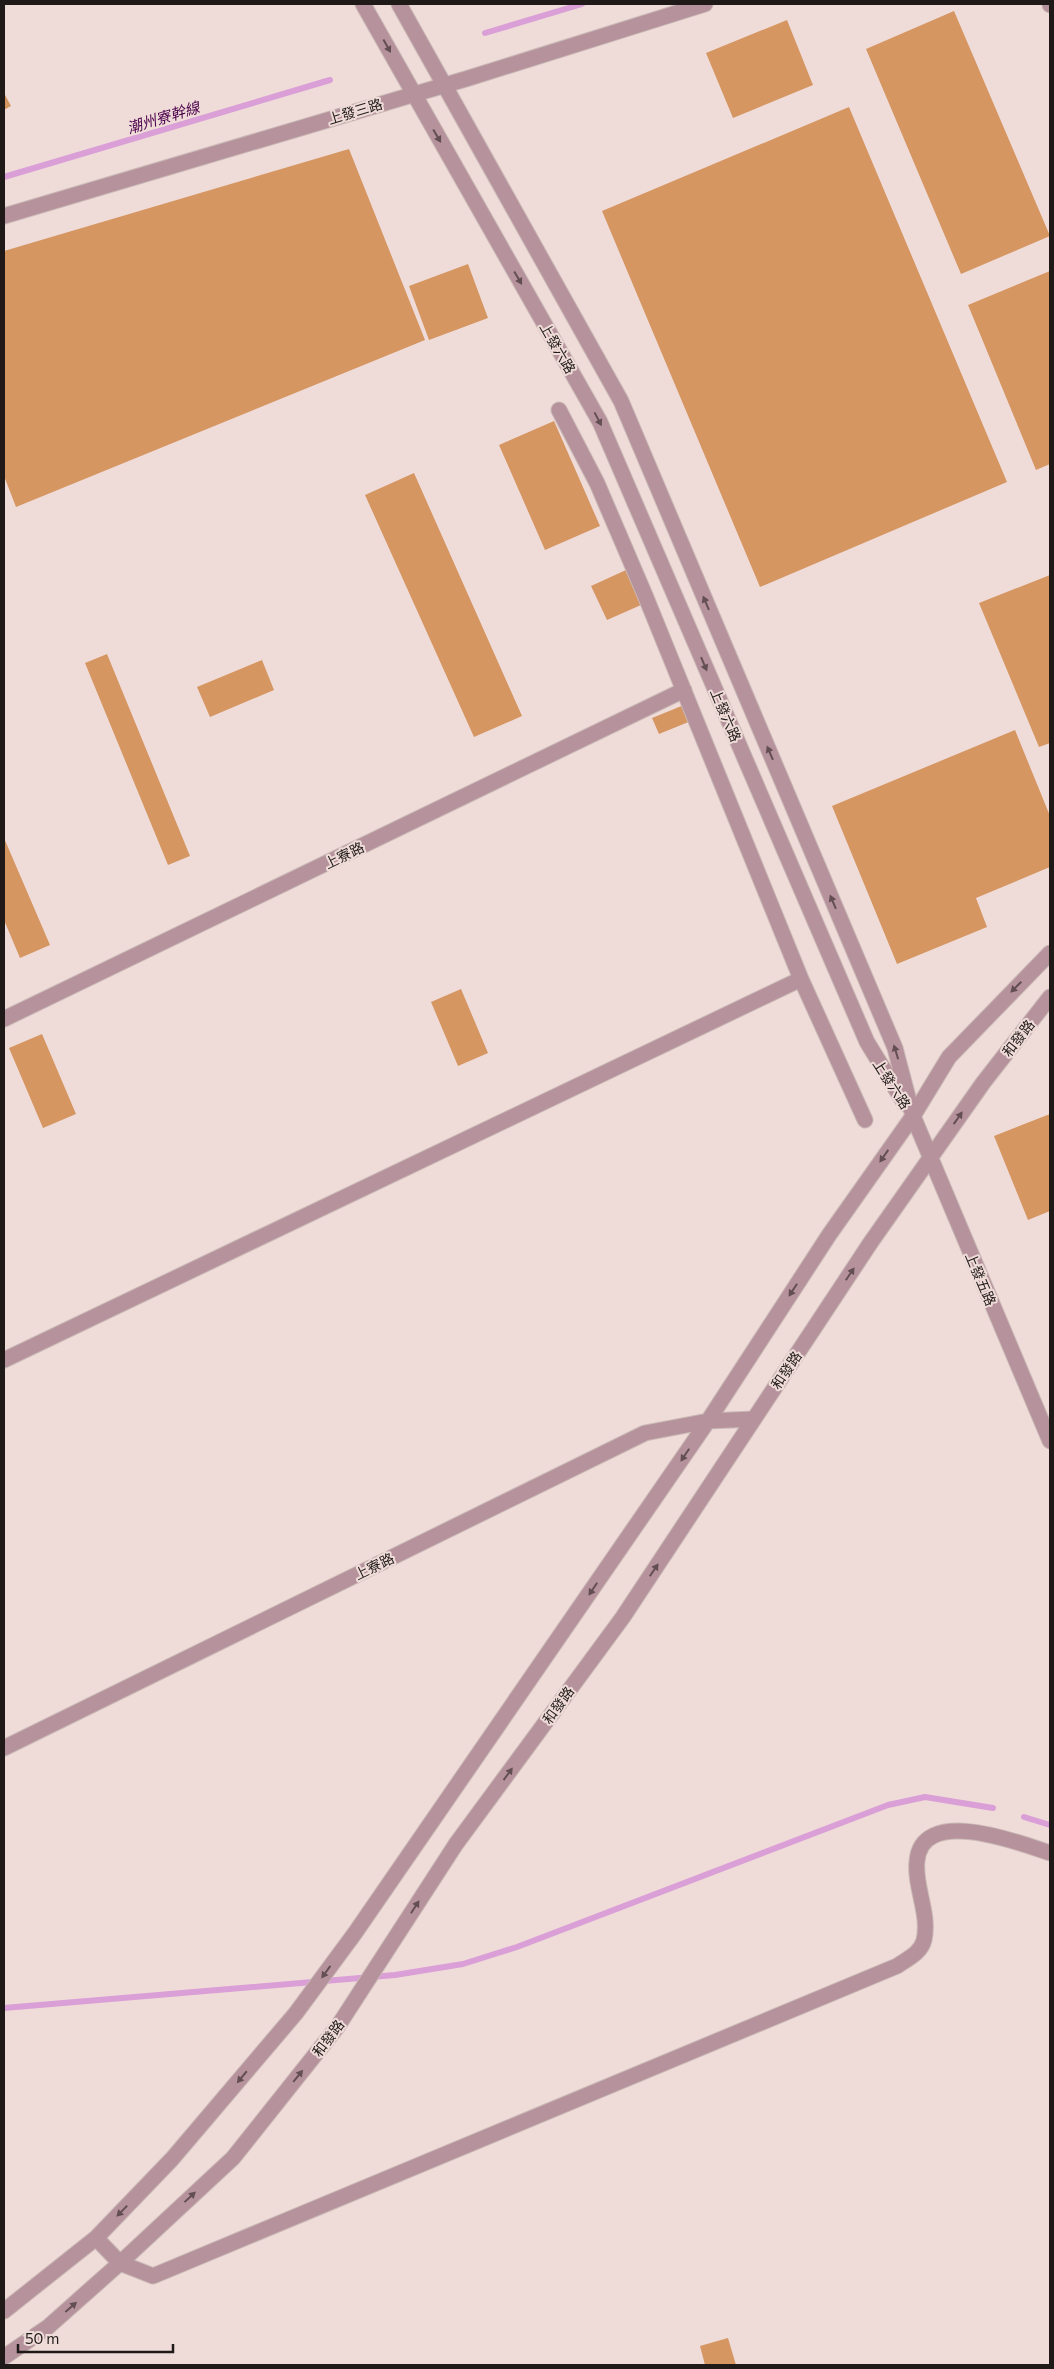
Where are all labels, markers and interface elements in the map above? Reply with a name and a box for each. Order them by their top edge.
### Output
one-way arrow [382,40,391,53]
street label: 上發三路 [326,95,384,127]
water label: 潮州寮幹線 [124,97,203,137]
one-way arrow [433,129,441,144]
one-way arrow [513,271,522,284]
street label: 上發六路 [537,320,579,376]
one-way arrow [594,412,602,426]
one-way arrow [702,595,710,610]
one-way arrow [701,657,709,671]
street label: 上發六路 [707,686,745,744]
one-way arrow [765,745,773,760]
street label: 上寮路 [321,838,367,872]
one-way arrow [829,895,837,909]
one-way arrow [1010,981,1022,993]
street label: 和發路 [998,1016,1038,1060]
one-way arrow [891,1044,899,1059]
street label: 上發六路 [870,1056,914,1112]
one-way arrow [953,1111,963,1125]
one-way arrow [879,1149,889,1163]
street label: 上發五路 [962,1250,1000,1308]
one-way arrow [845,1268,854,1281]
one-way arrow [788,1283,798,1297]
street label: 和發路 [767,1348,805,1392]
one-way arrow [680,1448,689,1462]
street label: 上寮路 [351,1549,397,1583]
one-way arrow [649,1564,658,1577]
one-way arrow [588,1582,598,1596]
street label: 和發路 [539,1683,577,1727]
one-way arrow [503,1767,513,1780]
one-way arrow [411,1900,420,1914]
one-way arrow [321,1965,331,1979]
street label: 和發路 [309,2016,347,2060]
one-way arrow [236,2070,247,2083]
one-way arrow [293,2070,304,2083]
one-way arrow [184,2191,196,2203]
one-way arrow [116,2205,128,2217]
one-way arrow [64,2301,76,2313]
scale bar [18,2322,172,2354]
text: 50 m [25,2329,59,2347]

